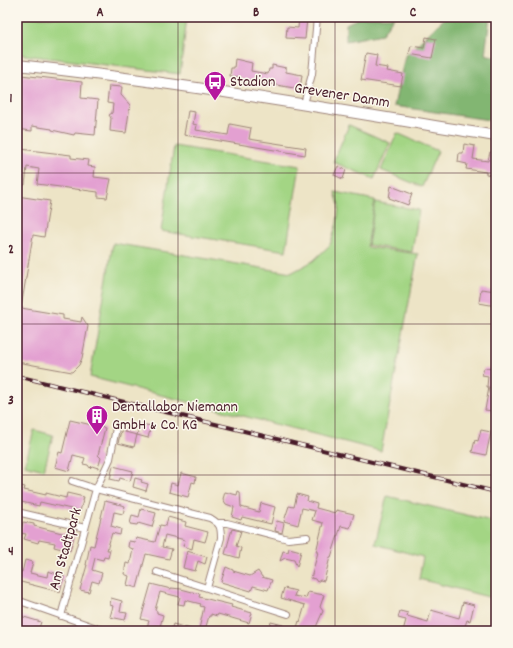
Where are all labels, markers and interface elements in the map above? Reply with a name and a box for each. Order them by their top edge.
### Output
text: A [96,4,104,23]
text: B [253,4,259,23]
text: C [410,4,417,23]
bus stop icon: Stadion [202,69,228,102]
place label: Stadion [230,71,275,94]
street label: Grevener Damm [293,77,391,115]
text: 1 [10,90,13,109]
text: 2 [8,241,14,260]
text: 3 [8,392,14,411]
place label: Dentallabor Niemann GmbH & Co. KG [112,396,238,437]
building icon: Dentallabor Niemann GmbH & Co. KG [84,403,110,436]
street label: Am Stadtpark [43,505,89,593]
text: 4 [8,543,14,562]

